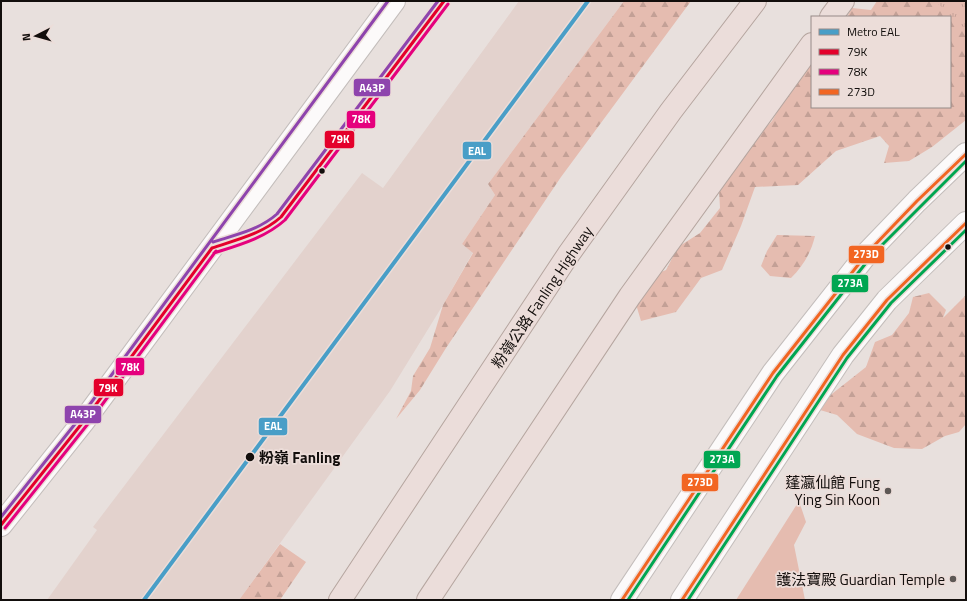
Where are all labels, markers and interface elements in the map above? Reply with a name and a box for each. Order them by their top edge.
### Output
north arrow [16,16,56,56]
legend [811,16,951,108]
text: Metro EAL [847,22,900,41]
text: N [18,32,34,42]
text: 79K [847,42,867,61]
text: 78K [847,62,867,81]
line badge: A43P [353,78,391,97]
text: A43P [359,80,385,96]
text: 273D [847,82,875,101]
line badge: 78K [346,110,376,129]
text: 78K [352,111,371,127]
line badge: 79K [324,130,355,149]
text: 79K [331,131,350,147]
line badge: EAL [462,141,492,160]
text: EAL [468,143,487,159]
unlabelled marker [317,166,327,176]
street label: 粉嶺公路 Fanling Highway [486,221,598,373]
unlabelled marker [943,242,953,252]
line badge: 273D [848,245,885,264]
text: 273D [853,246,879,262]
line badge: 273A [831,274,869,293]
text: 273A [837,275,863,291]
line badge: 78K [115,357,145,376]
text: 78K [121,359,140,375]
line badge: 79K [93,378,124,397]
text: 79K [99,380,118,396]
line badge: A43P [64,405,102,424]
text: A43P [70,406,96,422]
line badge: EAL [258,417,288,436]
text: EAL [264,418,283,434]
place label: 粉嶺 Fanling [259,446,340,469]
line badge: 273A [703,450,741,469]
marker: 粉嶺 Fanling [244,451,256,463]
text: 273A [709,451,735,467]
place label: 蓬瀛仙館 Fung Ying Sin Koon [785,471,880,511]
line badge: 273D [681,473,719,492]
text: 273D [687,474,713,490]
marker: 蓬瀛仙館 Fung Ying Sin Koon [883,486,893,496]
place label: 護法寶殿 Guardian Temple [776,568,945,591]
marker: 護法寶殿 Guardian Temple [948,574,958,584]

